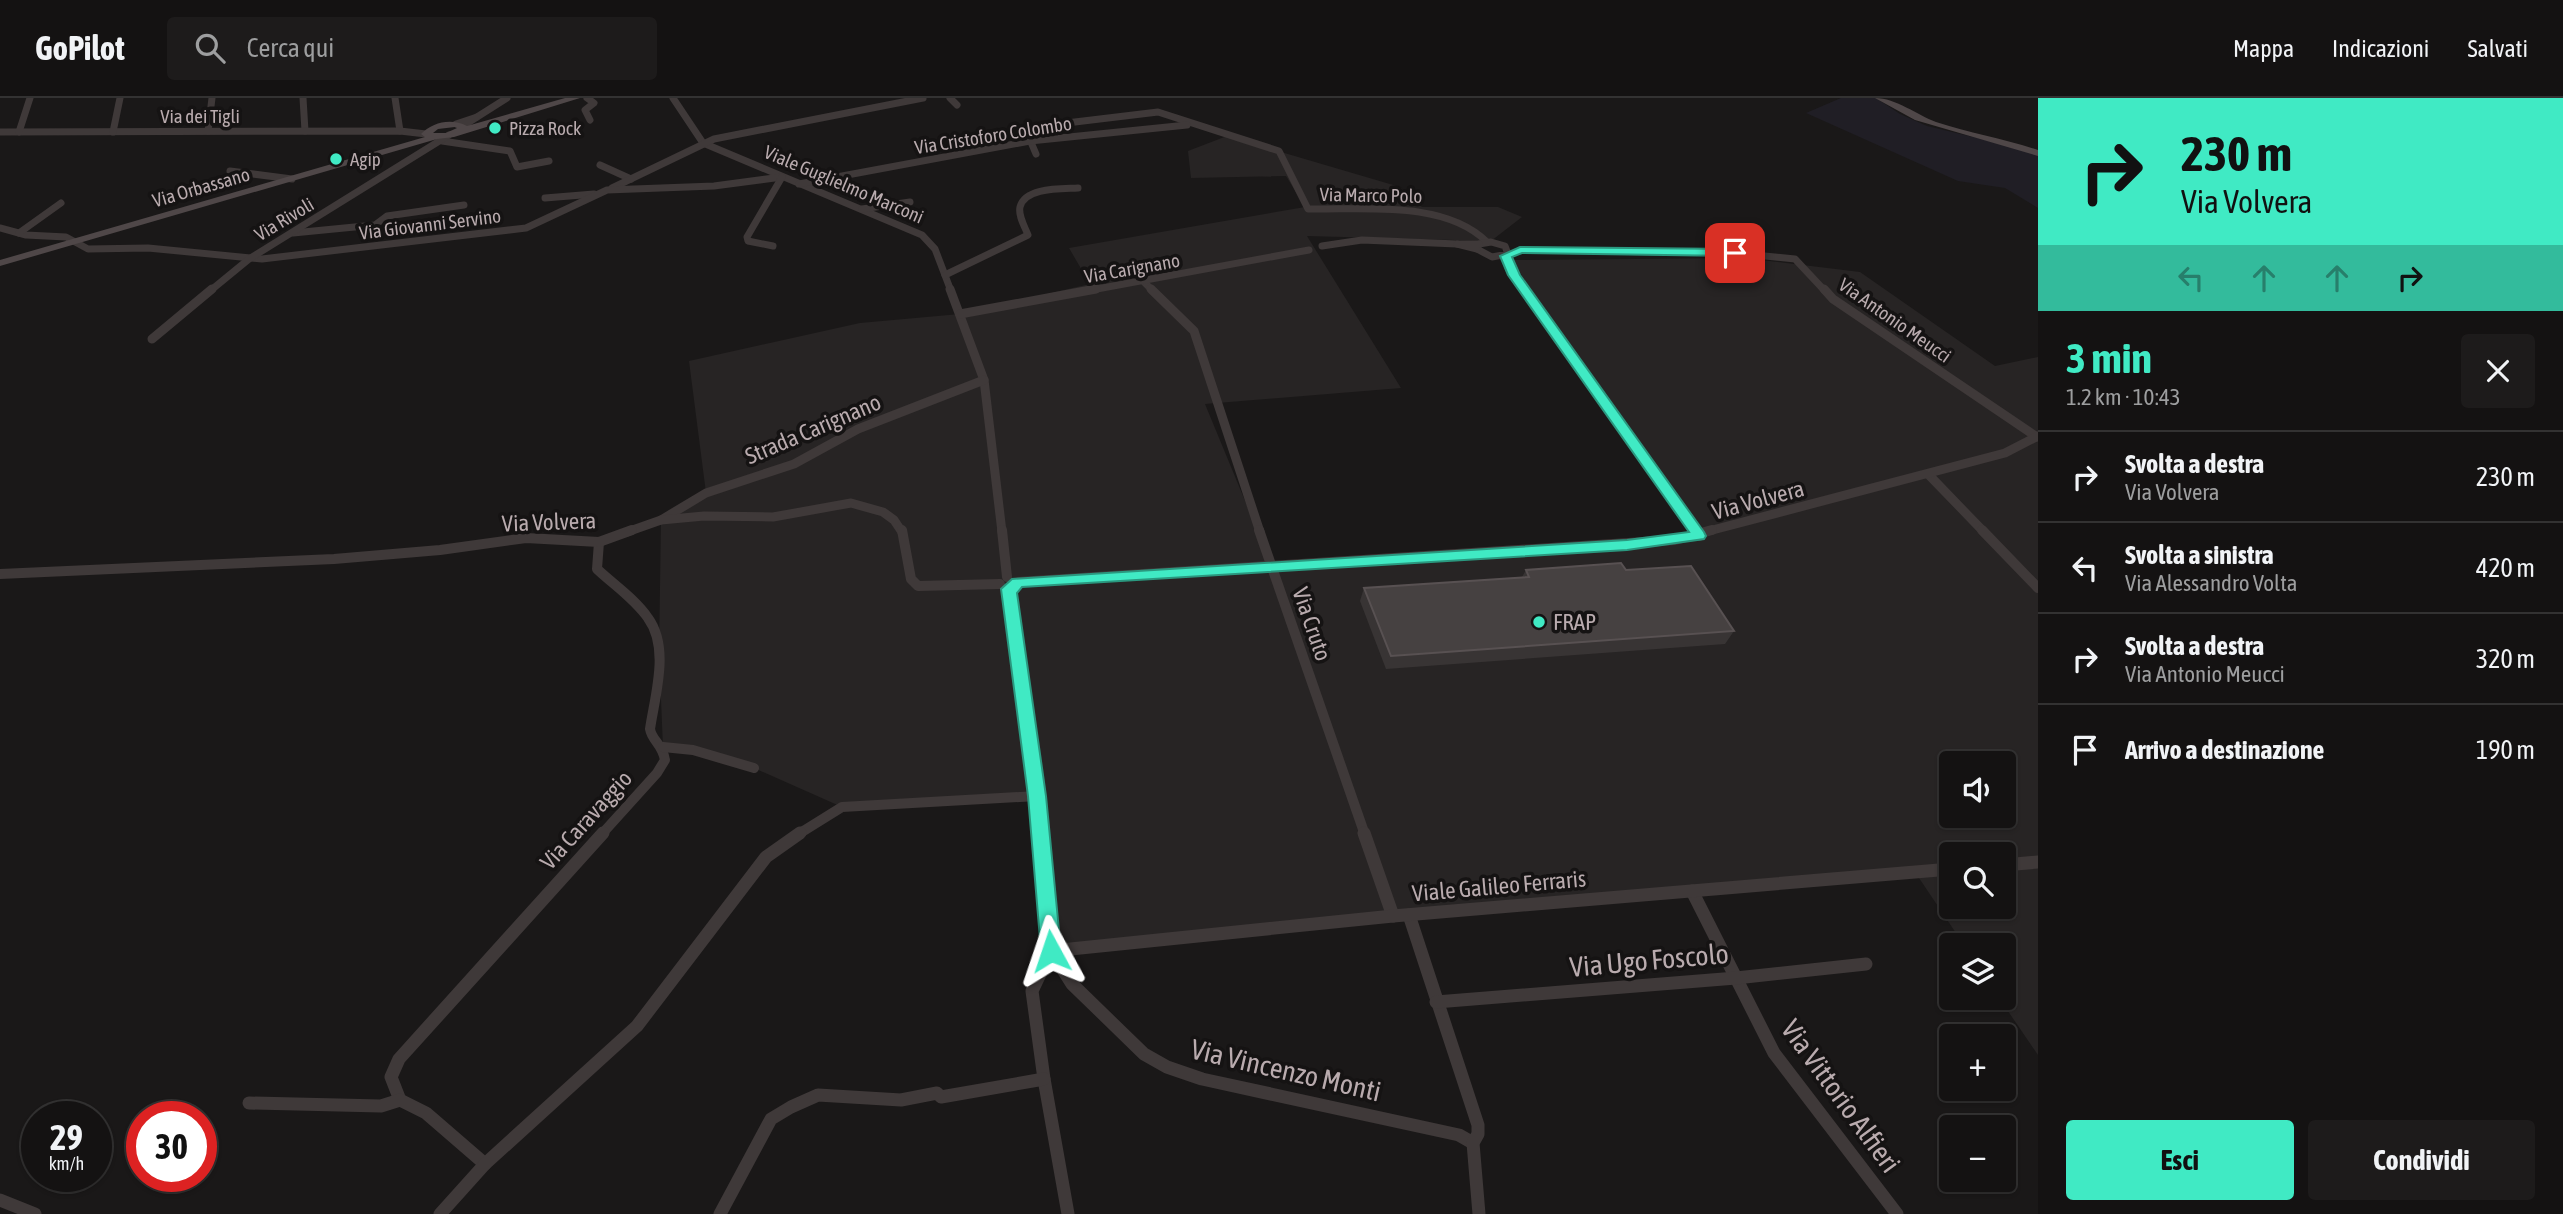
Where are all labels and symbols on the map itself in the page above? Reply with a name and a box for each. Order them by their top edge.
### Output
street label: Via dei Tigli [160,105,240,127]
street label: Via Cristoforo Colombo [913,112,1073,158]
place label: Pizza Rock [509,117,582,139]
marker: Pizza Rock [487,120,503,136]
street label: Viale Guglielmo Marconi [761,140,927,228]
place label: Agip [350,148,381,170]
marker: Agip [328,151,344,167]
street label: Via Orbassano [150,163,252,211]
street label: Via Marco Polo [1319,183,1423,207]
street label: Via Rivoli [250,193,318,245]
street label: Via Giovanni Servino [358,204,502,244]
pin [1705,223,1765,283]
street label: Via Carignano [1082,249,1182,287]
street label: Via Antonio Meucci [1835,273,1955,367]
street label: Strada Carignano [741,389,885,469]
street label: Via Volvera [1709,475,1807,525]
street label: Via Volvera [501,507,597,537]
street label: Via Cruto [1287,584,1337,664]
place label: FRAP [1553,609,1596,635]
marker: FRAP [1531,614,1547,630]
street label: Via Caravaggio [535,765,637,875]
street label: Viale Galileo Ferraris [1411,865,1587,907]
position arrow [1014,914,1088,988]
street label: Via Ugo Foscolo [1568,937,1730,983]
street label: Via Vittorio Alfieri [1775,1014,1907,1178]
street label: Via Vincenzo Monti [1188,1033,1384,1107]
speed limit sign: 30 [126,1101,217,1192]

